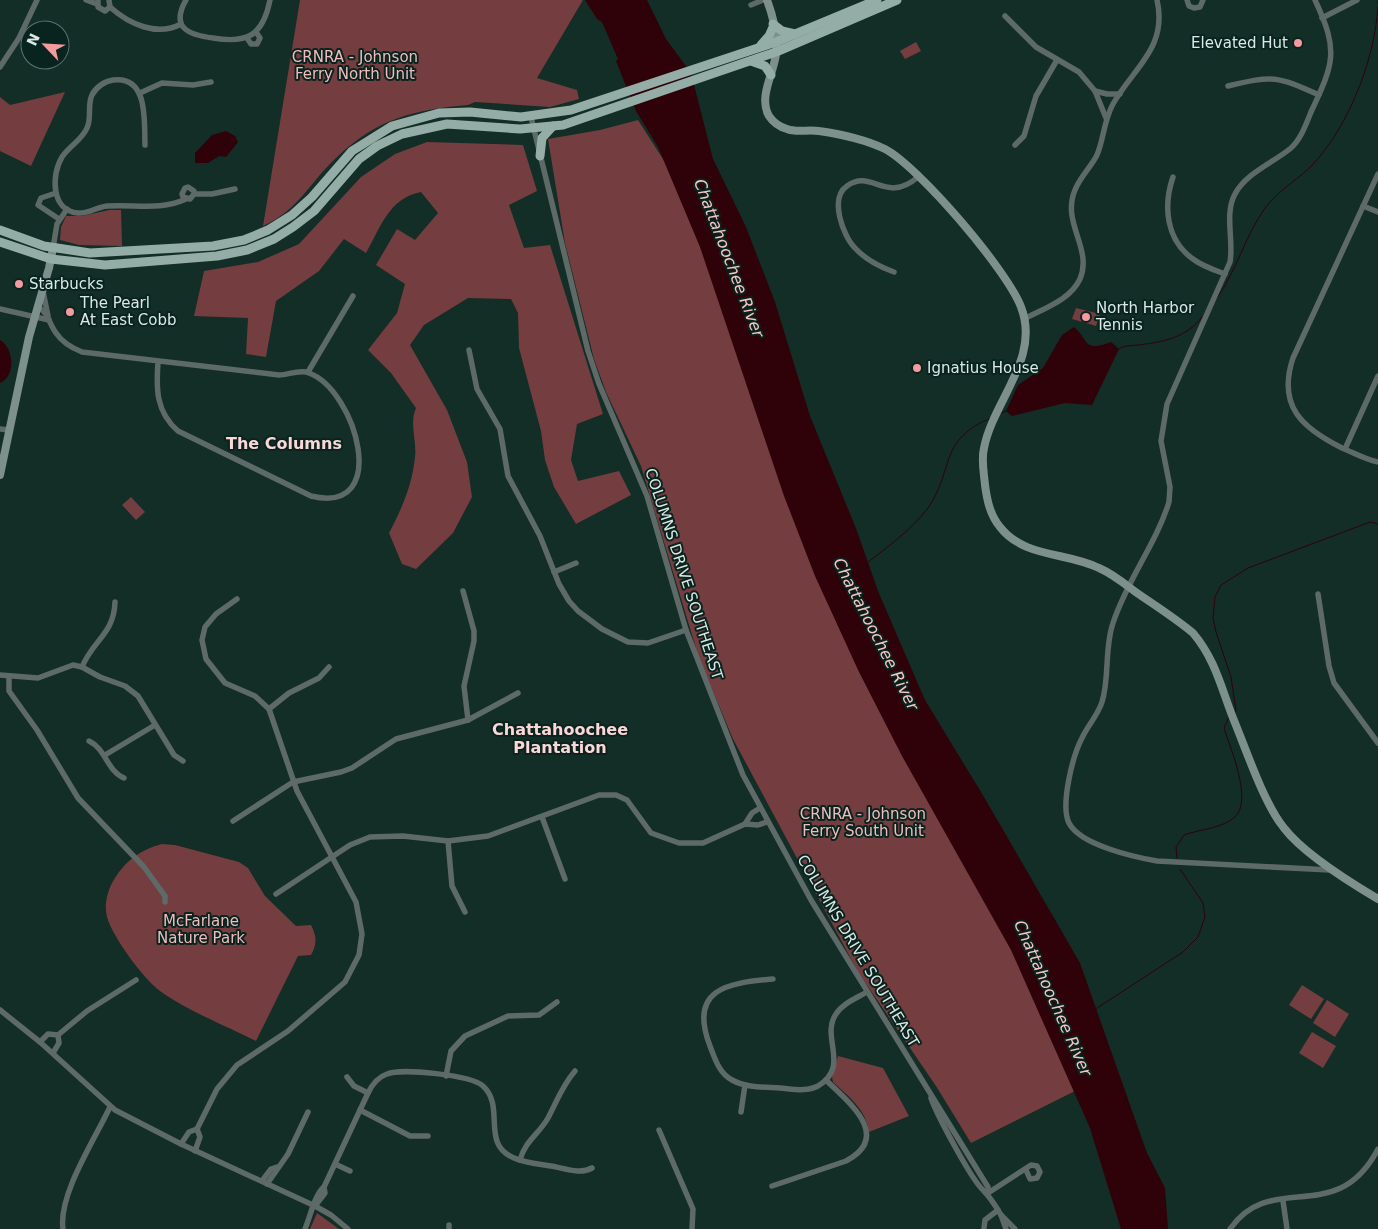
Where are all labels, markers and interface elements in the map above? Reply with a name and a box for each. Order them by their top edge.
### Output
north arrow [20,20,70,70]
text: N [23,31,43,48]
place label: Elevated Hut [1191,34,1288,52]
marker: Elevated Hut [1292,37,1304,49]
park label: CRNRA - Johnson Ferry North Unit [292,48,418,83]
water label: Chattahoochee River [690,176,769,341]
place label: Starbucks [29,275,104,293]
marker: Starbucks [13,278,25,290]
place label: The Pearl At East Cobb [79,294,176,329]
place label: North Harbor Tennis [1095,299,1195,334]
marker: The Pearl At East Cobb [64,306,76,318]
marker: North Harbor Tennis [1080,311,1092,323]
place label: Ignatius House [927,359,1039,377]
marker: Ignatius House [911,362,923,374]
district label: The Columns [226,434,342,453]
street label: COLUMNS DRIVE SOUTHEAST [641,466,727,683]
water label: Chattahoochee River [829,555,923,715]
district label: Chattahoochee Plantation [492,720,628,757]
park label: CRNRA - Johnson Ferry South Unit [800,805,926,840]
street label: COLUMNS DRIVE SOUTHEAST [793,851,923,1051]
park label: McFarlane Nature Park [157,912,245,947]
water label: Chattahoochee River [1010,917,1096,1080]

